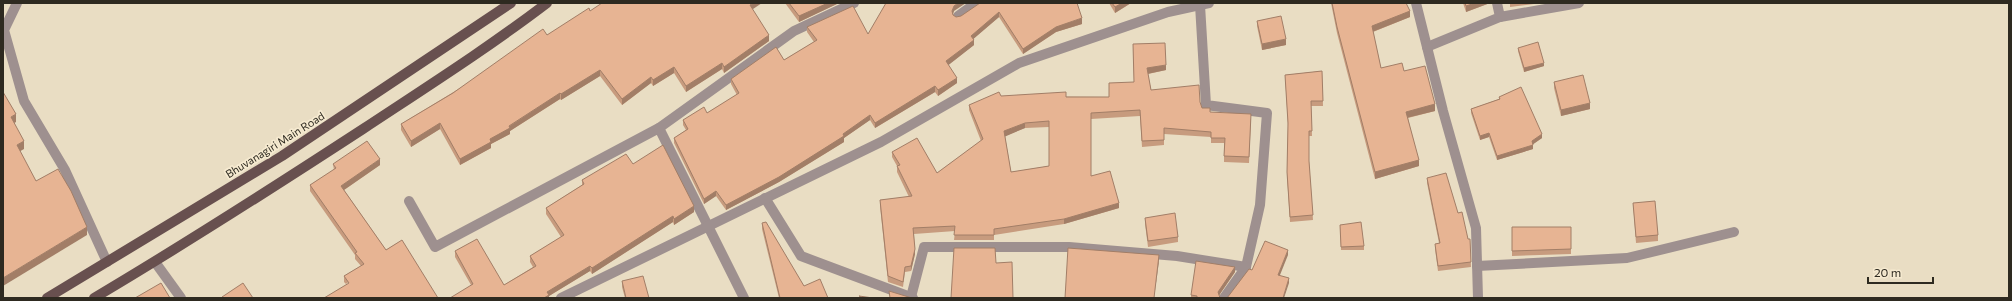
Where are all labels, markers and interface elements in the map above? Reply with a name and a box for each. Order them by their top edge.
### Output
street label: Bhuvanagiri Main Road [223,109,327,180]
scale bar [1868,259,1933,285]
text: 20 m [1874,265,1901,279]

